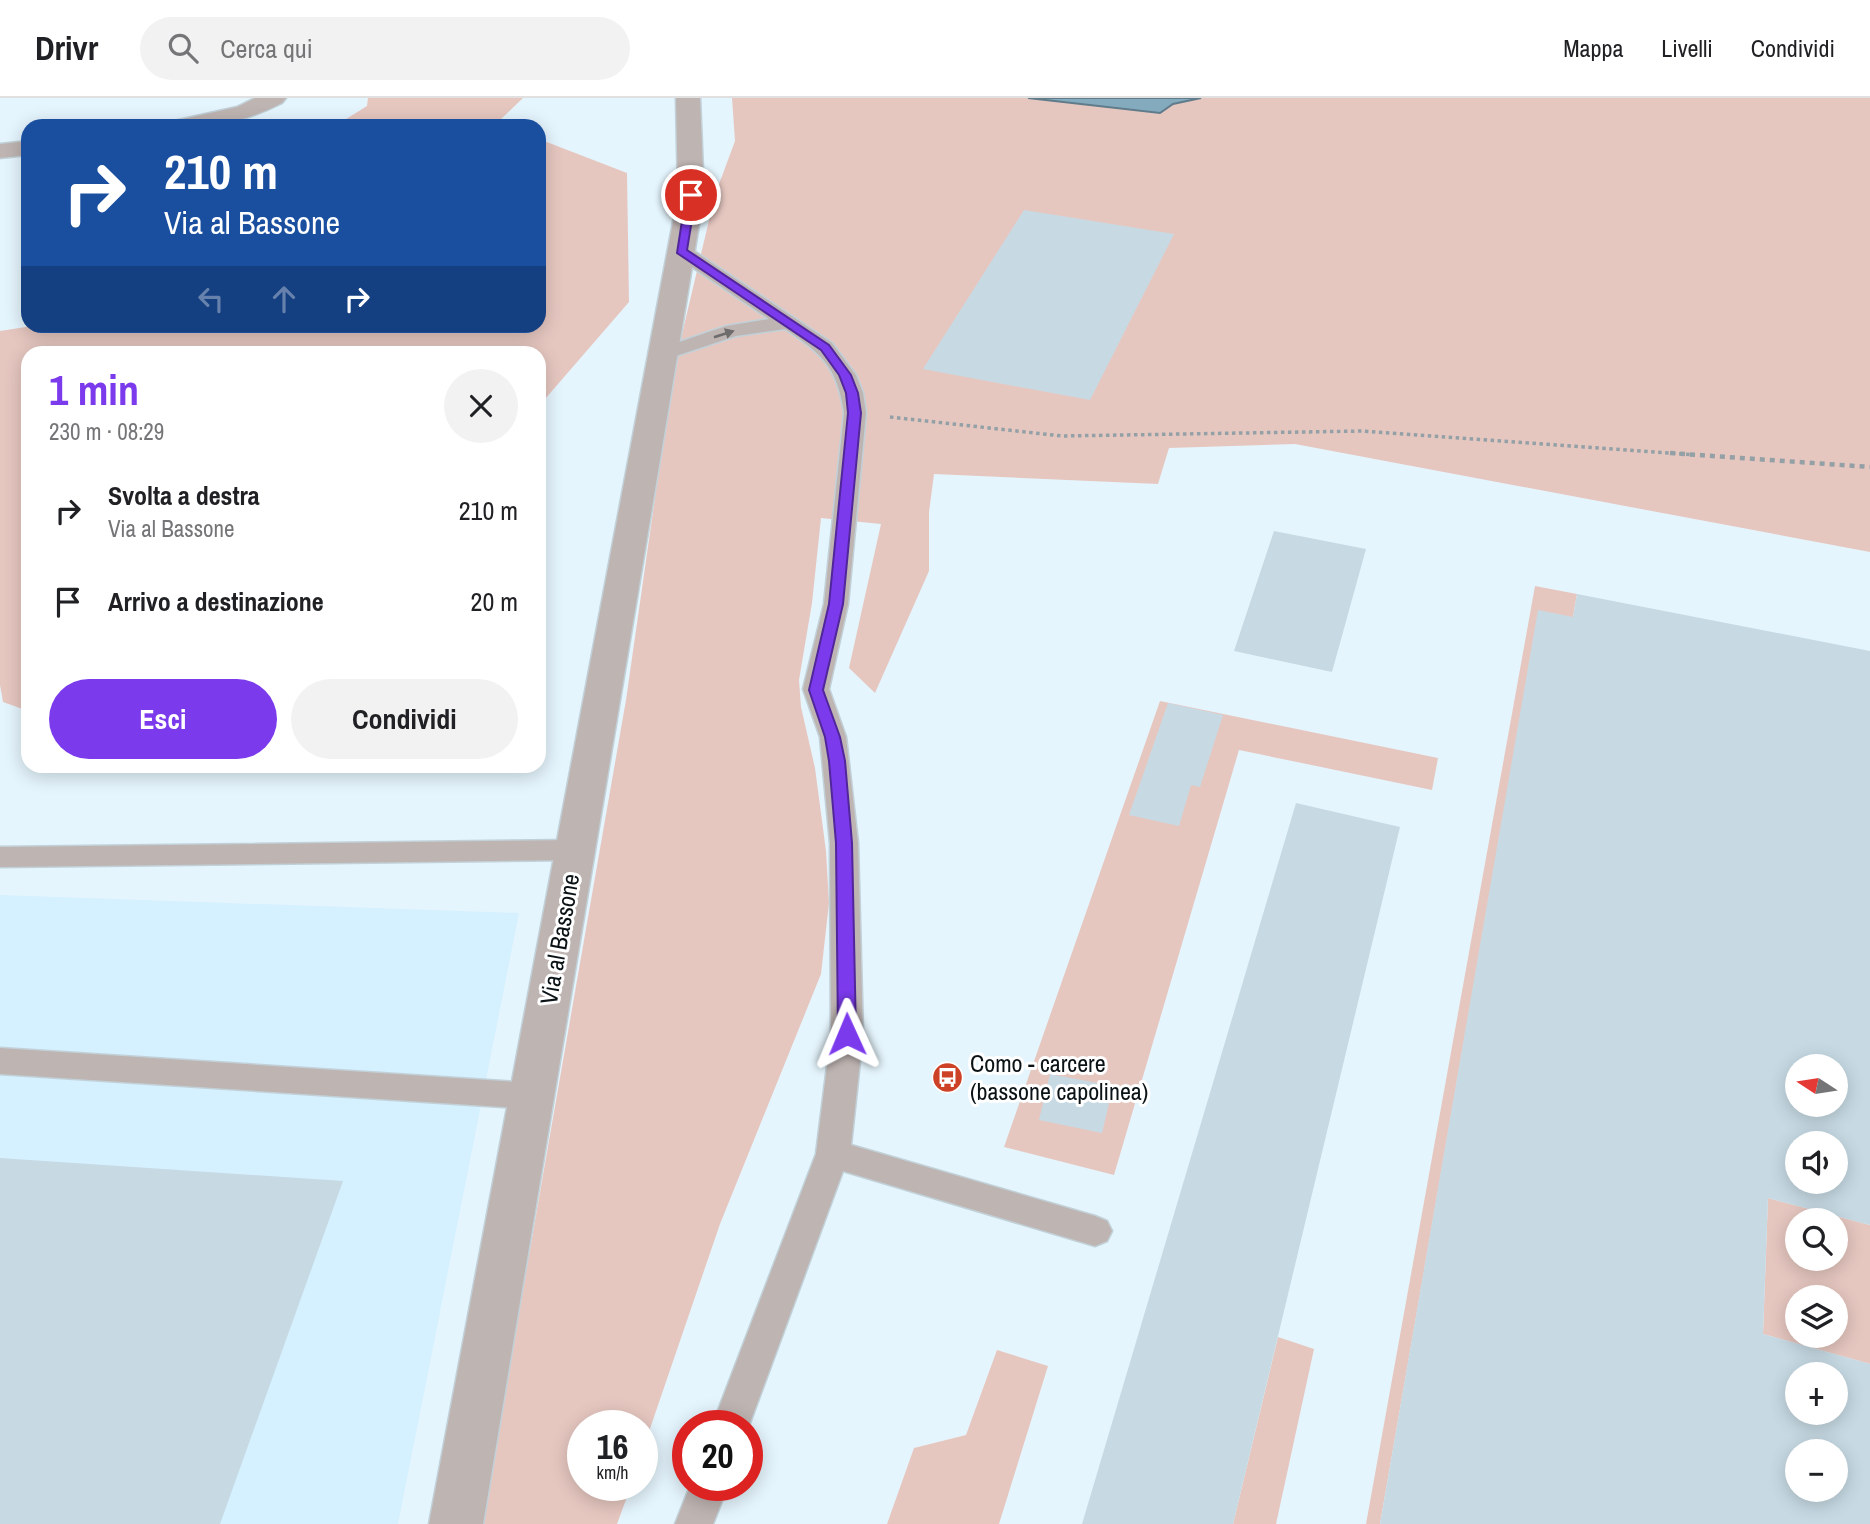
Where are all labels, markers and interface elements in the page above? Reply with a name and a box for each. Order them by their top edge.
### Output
search box [140,17,630,80]
text: Drivr [35,26,98,70]
icon: search [164,29,202,67]
text: Cerca qui [220,31,313,66]
text: Mappa [1563,32,1623,64]
text: Livelli [1661,32,1713,64]
text: Condividi [1751,32,1835,64]
text: 210 m [164,138,278,204]
icon: right [49,147,140,238]
pin [661,165,721,225]
icon: arrive [672,176,710,214]
text: Via al Bassone [164,201,340,244]
icon: left [192,280,230,318]
icon: ahead [265,280,303,318]
icon: right [338,280,376,318]
one-way arrow [713,328,734,338]
text: 1 min [49,362,139,418]
button: close [444,369,518,443]
text: 230 m · 08:29 [49,416,164,447]
text: Svolta a destra [108,478,260,513]
icon: right [49,492,87,530]
text: 210 m [459,493,518,528]
text: Via al Bassone [108,513,235,544]
icon: arrive [49,583,87,621]
text: Arrivo a destinazione [108,584,324,619]
text: 20 m [471,584,518,619]
button: Esci [49,679,277,759]
button: Condividi [291,679,518,759]
street label: Via al Bassone [532,871,586,1007]
position arrow [810,997,884,1071]
place label: Como - carcere (bassone capolinea) [970,1047,1148,1107]
north arrow [1785,1054,1848,1116]
map controls [1785,1054,1848,1502]
bus stop icon: Como - carcere (bassone capolinea) [930,1060,964,1094]
button: sound [1785,1131,1848,1194]
button: search [1785,1208,1848,1271]
button: layers [1785,1285,1848,1348]
button: + [1785,1362,1848,1425]
speed limit sign: 20 [672,1410,763,1501]
text: 16 [597,1423,628,1470]
button: − [1785,1439,1848,1502]
text: km/h [597,1460,629,1485]

